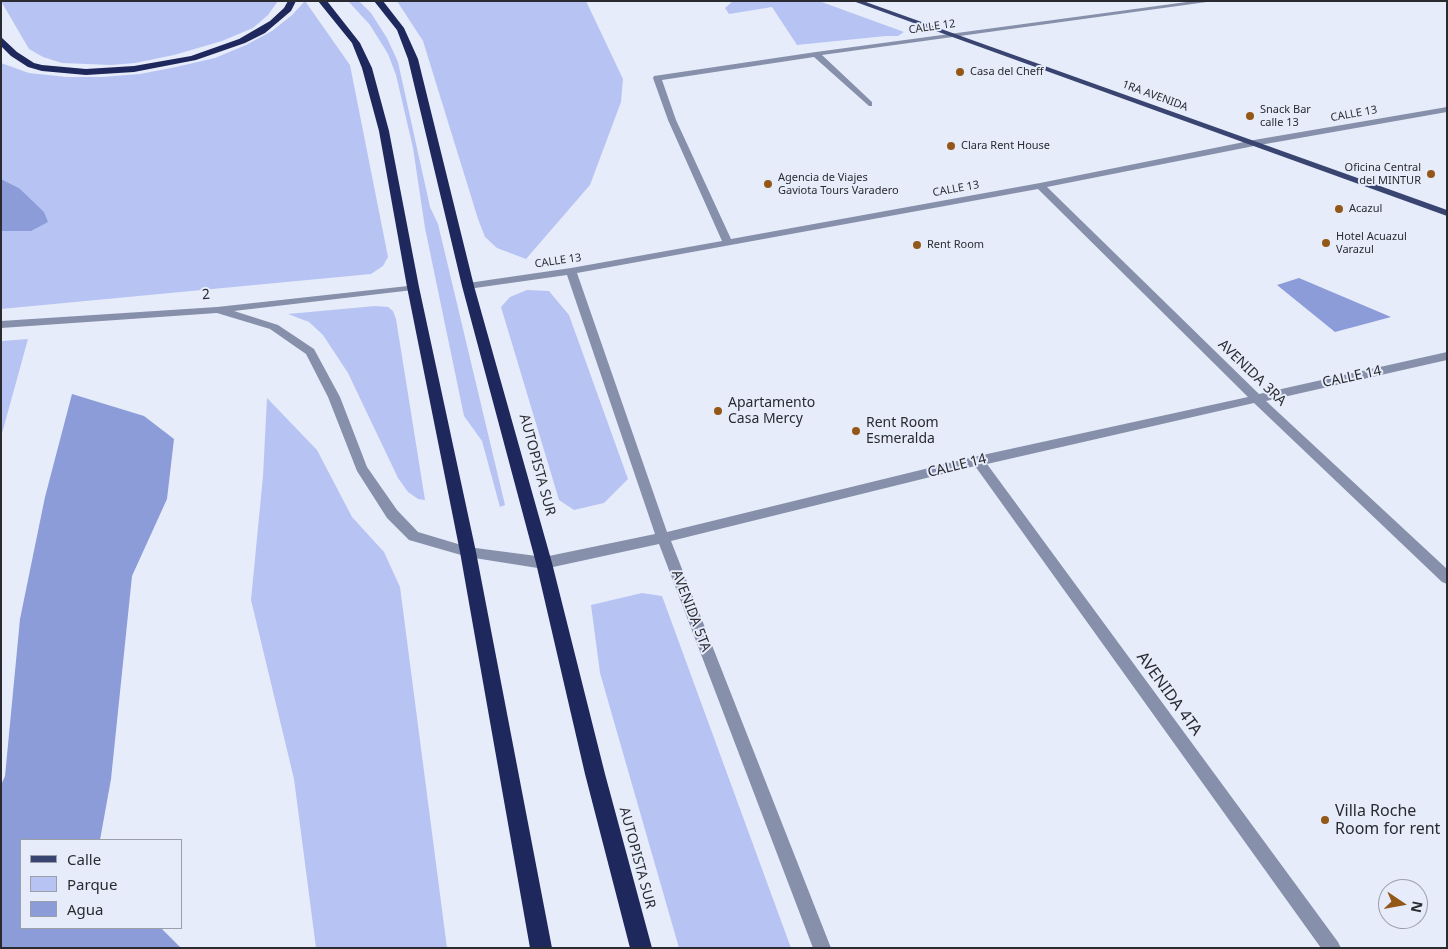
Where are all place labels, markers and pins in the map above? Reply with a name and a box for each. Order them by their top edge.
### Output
place label: Casa del Cheff [970,65,1044,79]
marker: Casa del Cheff [954,66,966,78]
place label: Snack Bar calle 13 [1260,103,1311,129]
marker: Snack Bar calle 13 [1244,110,1256,122]
place label: Clara Rent House [961,139,1050,153]
marker: Clara Rent House [945,140,957,152]
place label: Oficina Central del MINTUR [1345,161,1421,187]
marker: Oficina Central del MINTUR [1425,168,1437,180]
place label: Agencia de Viajes Gaviota Tours Varadero [778,171,899,197]
marker: Agencia de Viajes Gaviota Tours Varadero [762,178,774,190]
place label: Acazul [1349,202,1382,216]
marker: Acazul [1333,203,1345,215]
place label: Hotel Acuazul Varazul [1336,230,1407,256]
marker: Hotel Acuazul Varazul [1320,237,1332,249]
place label: Rent Room [927,238,984,252]
marker: Rent Room [911,239,923,251]
place label: Apartamento Casa Mercy [728,395,815,428]
marker: Apartamento Casa Mercy [712,405,724,417]
place label: Rent Room Esmeralda [866,415,939,448]
marker: Rent Room Esmeralda [850,425,862,437]
place label: Villa Roche Room for rent [1335,801,1440,839]
marker: Villa Roche Room for rent [1319,814,1331,826]

